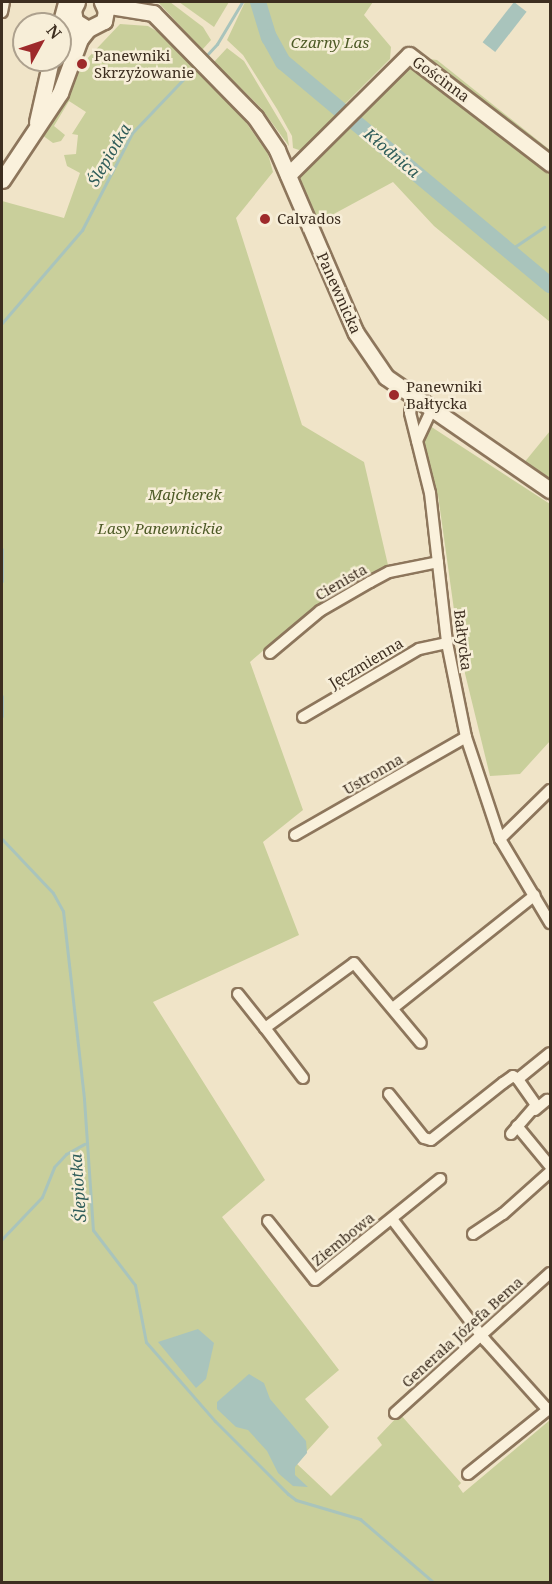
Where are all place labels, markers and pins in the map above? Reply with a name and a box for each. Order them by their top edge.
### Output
place label: Panewniki Skrzyżowanie [94,46,194,81]
marker: Panewniki Skrzyżowanie [75,57,89,71]
place label: Calvados [277,210,341,228]
marker: Calvados [258,212,272,226]
place label: Panewniki Bałtycka [406,377,482,412]
marker: Panewniki Bałtycka [387,388,401,402]

